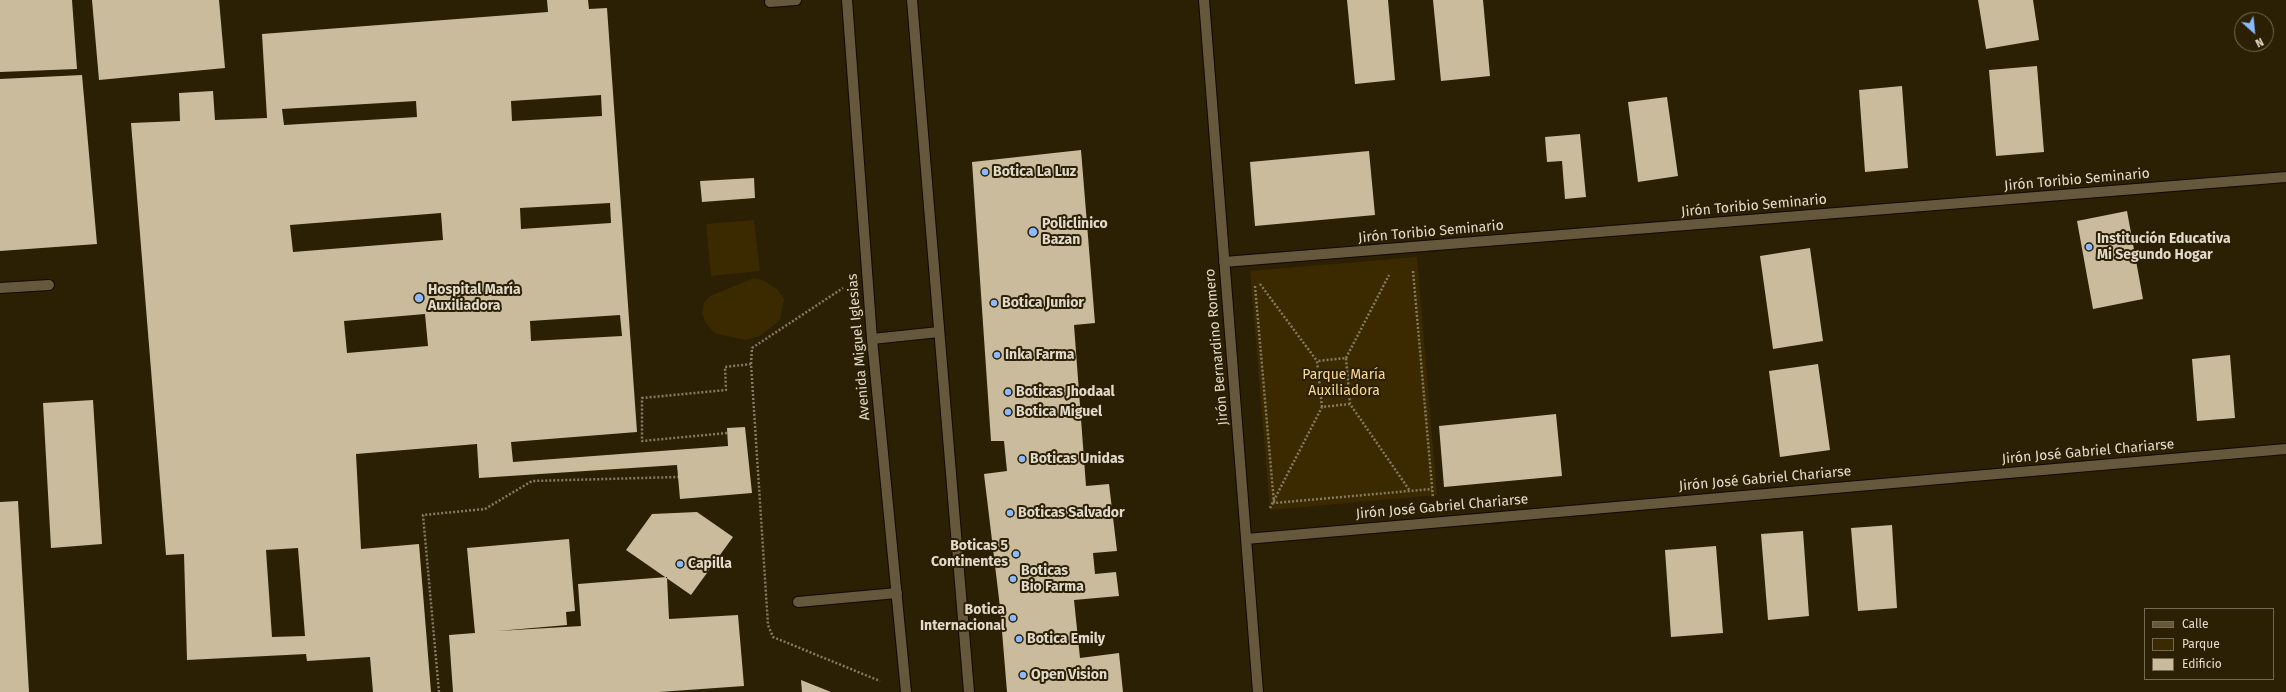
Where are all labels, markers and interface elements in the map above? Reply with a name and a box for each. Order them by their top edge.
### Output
north arrow [2234,12,2274,52]
text: N [2253,35,2265,50]
place label: Botica La Luz [993,164,1076,180]
street label: Jirón Toribio Seminario [2004,165,2150,195]
marker: Botica La Luz [980,167,990,177]
street label: Jirón Toribio Seminario [1681,191,1827,221]
place label: Policlinico Bazan [1042,216,1108,248]
street label: Jirón Toribio Seminario [1358,217,1504,247]
marker: Policlinico Bazan [1027,226,1039,238]
place label: Institución Educativa Mi Segundo Hogar [2097,231,2231,264]
marker: Institución Educativa Mi Segundo Hogar [2084,242,2094,252]
street label: Jirón Bernardino Romero [1202,268,1232,426]
street label: Avenida Miguel Iglesias [844,273,874,421]
place label: Hospital María Auxiliadora [428,282,521,314]
marker: Hospital María Auxiliadora [413,292,425,304]
place label: Botica Junior [1002,295,1084,311]
marker: Botica Junior [989,298,999,308]
place label: Inka Farma [1005,347,1074,363]
marker: Inka Farma [992,350,1002,360]
park label: Parque María Auxiliadora [1302,367,1386,400]
place label: Boticas Jhodaal [1016,384,1115,400]
marker: Boticas Jhodaal [1003,387,1013,397]
place label: Botica Miguel [1016,404,1102,420]
marker: Botica Miguel [1003,407,1013,417]
street label: Jirón José Gabriel Chariarse [2001,436,2175,468]
place label: Boticas Unidas [1030,451,1124,467]
marker: Boticas Unidas [1017,454,1027,464]
street label: Jirón José Gabriel Chariarse [1678,463,1852,495]
street label: Jirón José Gabriel Chariarse [1355,491,1529,523]
place label: Boticas Salvador [1018,505,1125,521]
marker: Boticas Salvador [1005,508,1015,518]
place label: Boticas 5 Continentes [931,538,1008,570]
marker: Boticas 5 Continentes [1011,549,1021,559]
place label: Capilla [688,556,732,572]
marker: Capilla [675,559,685,569]
place label: Boticas Bio Farma [1021,563,1084,596]
marker: Boticas Bio Farma [1008,574,1018,584]
place label: Botica Internacional [920,602,1005,634]
legend [2144,608,2274,680]
marker: Botica Internacional [1008,613,1018,623]
text: Calle [2182,617,2209,631]
place label: Botica Emily [1027,631,1105,647]
marker: Botica Emily [1014,634,1024,644]
text: Parque [2182,637,2220,651]
text: Edificio [2182,657,2222,671]
place label: Open Vision [1031,667,1107,683]
marker: Open Vision [1018,670,1028,680]

